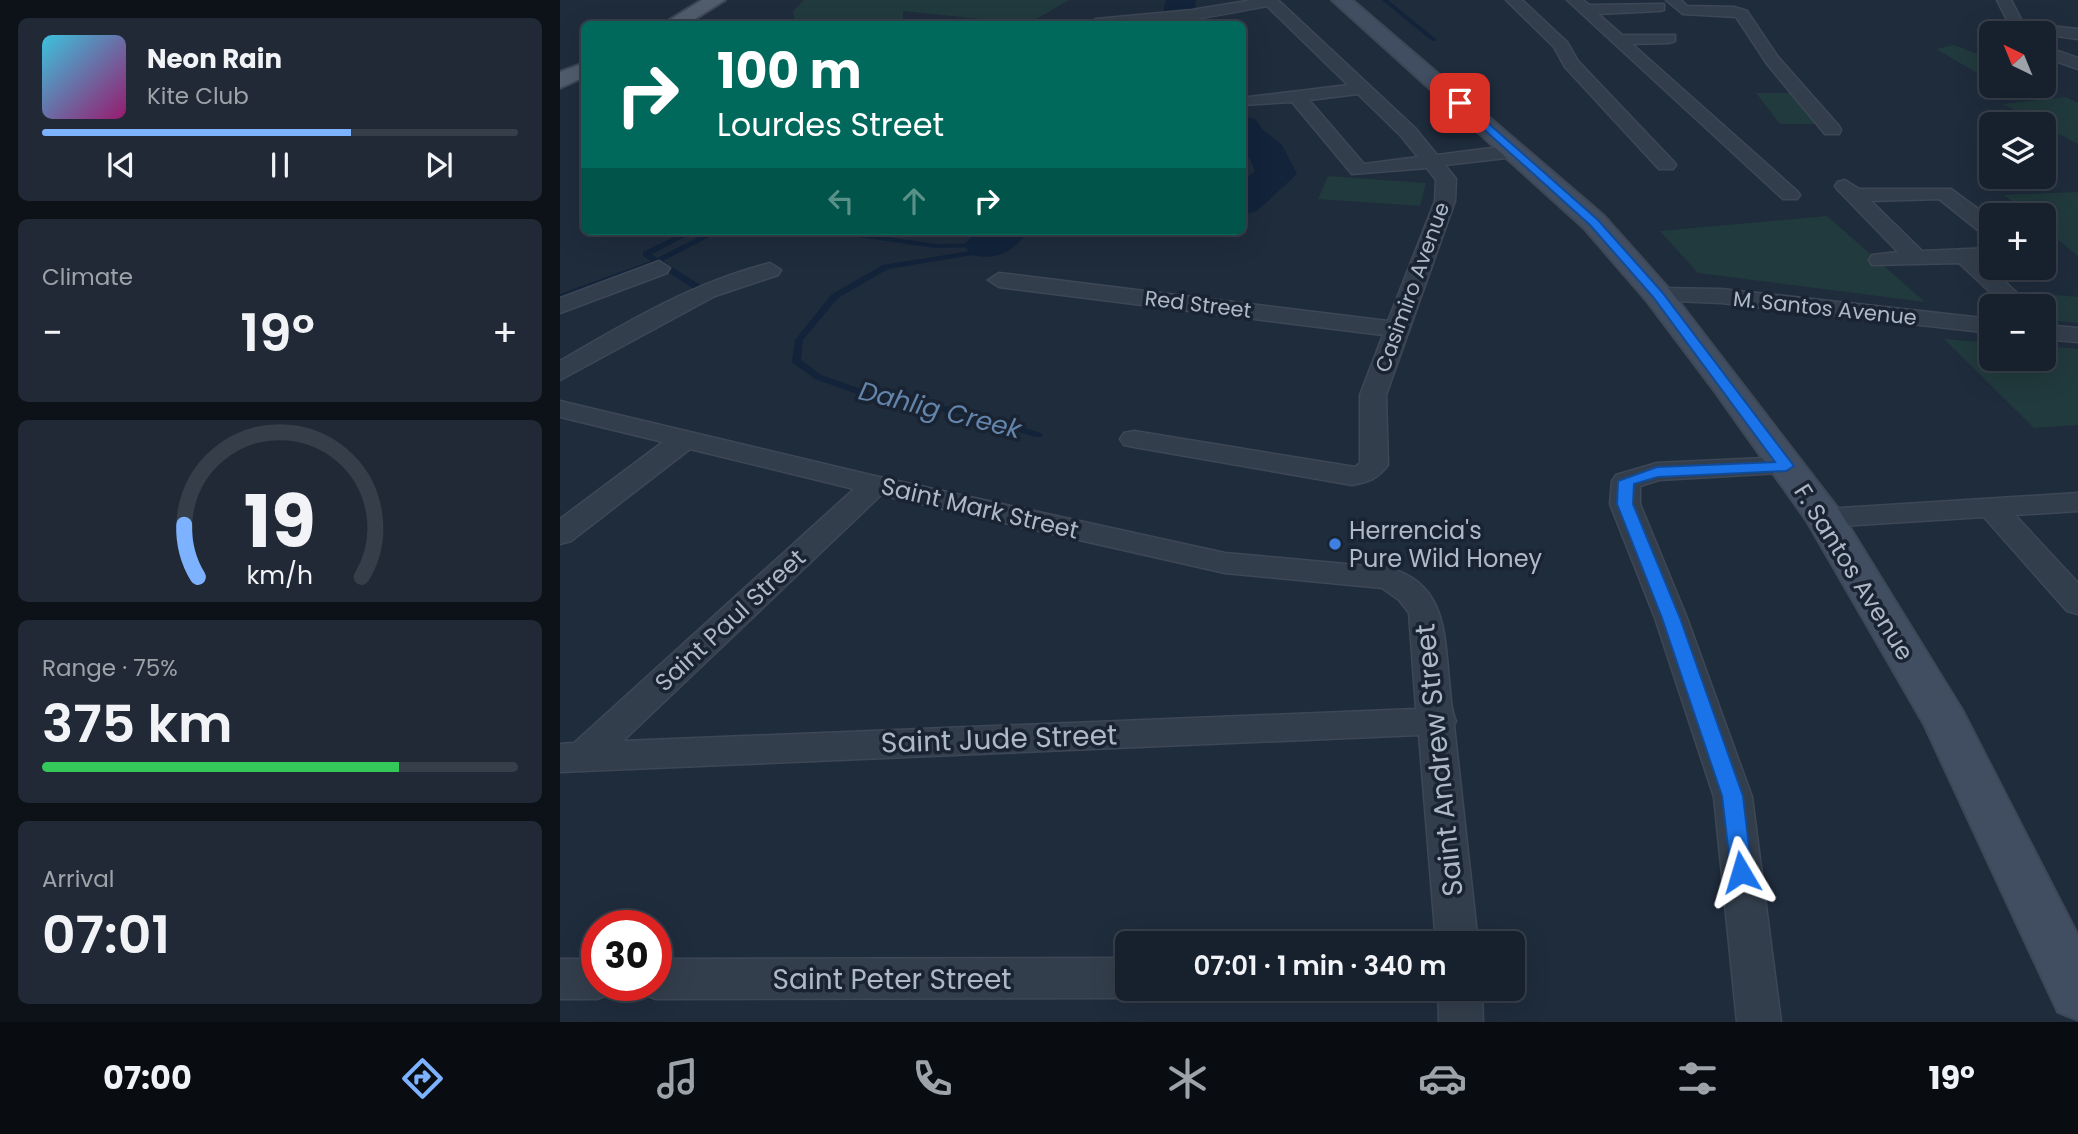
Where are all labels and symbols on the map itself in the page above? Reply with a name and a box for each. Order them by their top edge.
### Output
north arrow [1979,21,2056,98]
pin [1430,73,1490,133]
street label: Casimiro Avenue [1368,198,1456,376]
street label: Red Street [1143,283,1253,325]
street label: M. Santos Avenue [1732,284,1918,332]
water label: Dahlig Creek [855,372,1027,448]
street label: Saint Mark Street [878,469,1082,547]
street label: F. Santos Avenue [1786,477,1922,667]
place label: Herrencia's Pure Wild Honey [1349,514,1543,575]
marker: Herrencia's Pure Wild Honey [1327,536,1343,552]
street label: Saint Paul Street [648,542,812,698]
street label: Saint Andrew Street [1405,622,1473,898]
street label: Saint Jude Street [880,715,1118,763]
position arrow [1704,835,1778,909]
speed limit sign: 30 [581,910,672,1001]
street label: Saint Peter Street [773,960,1011,999]

